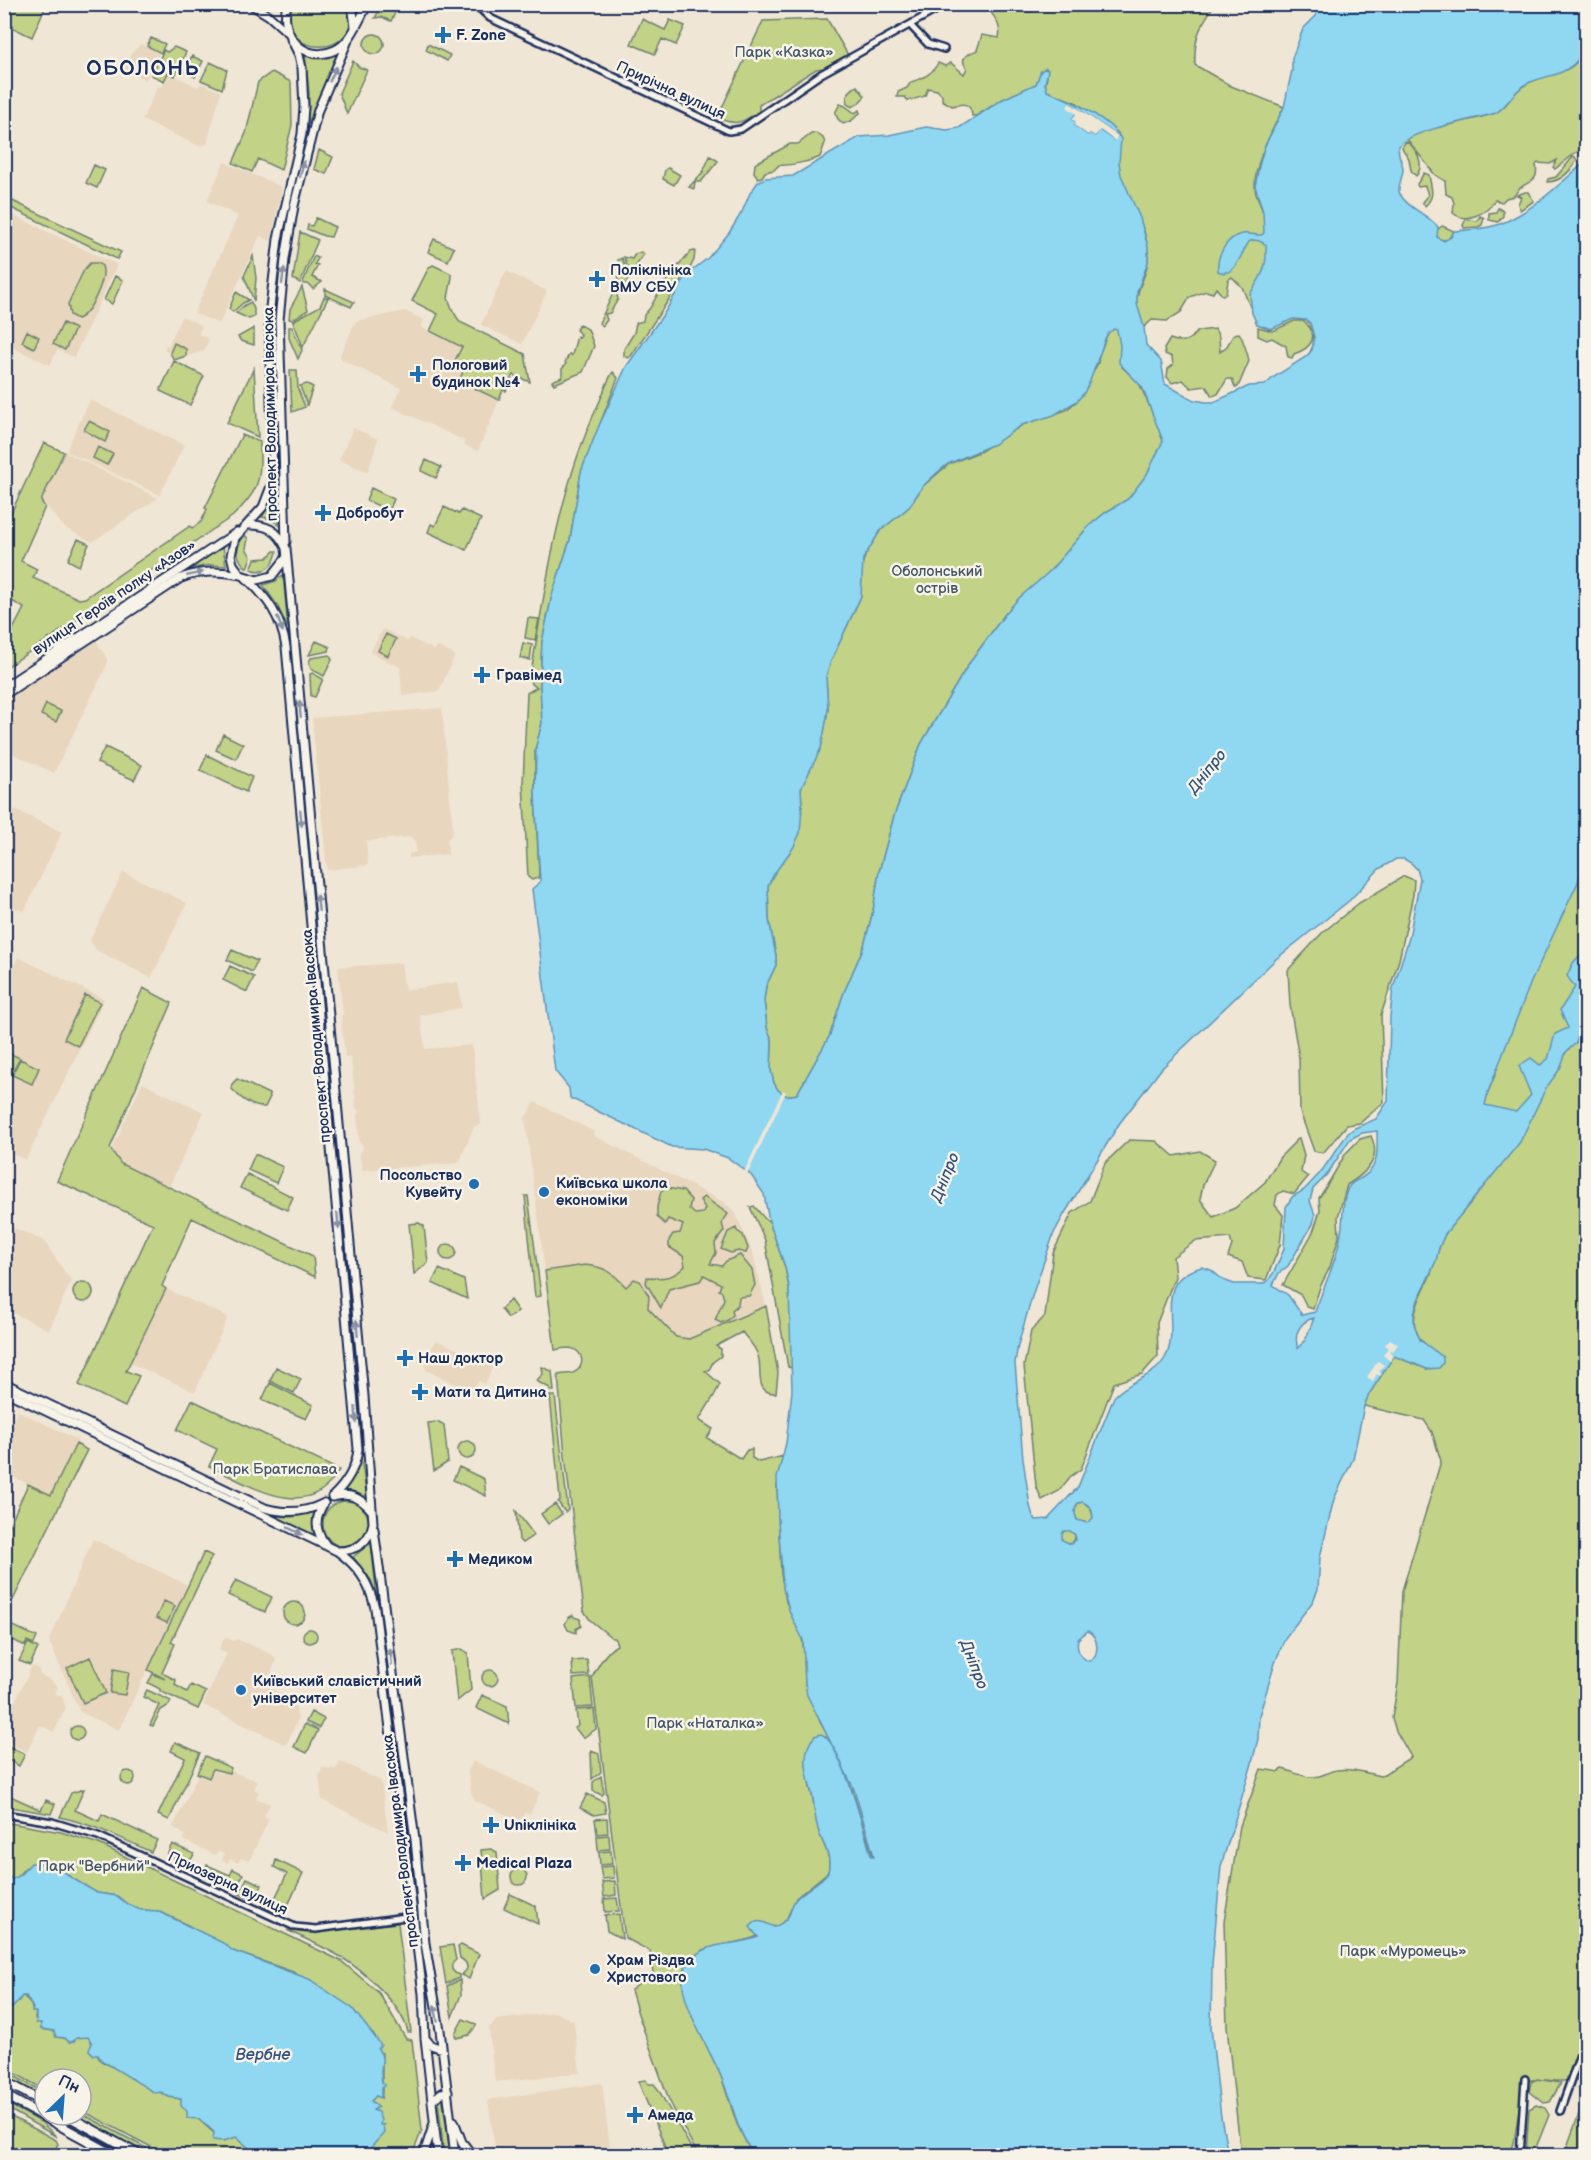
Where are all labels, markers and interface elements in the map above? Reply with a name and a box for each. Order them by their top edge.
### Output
marker: F. Zone [434,26,452,44]
place label: F. Zone [456,26,506,45]
park label: Парк «Казка» [734,43,834,62]
district label: ОБОЛОНЬ [86,56,200,81]
street label: Прирічна вулиця [613,57,728,124]
one-way arrow [328,64,338,82]
one-way arrow [298,160,308,178]
place label: Поліклініка ВМУ СБУ [610,261,691,297]
one-way arrow [278,266,288,285]
marker: Поліклініка ВМУ СБУ [588,270,606,288]
street label: проспект Володимира Івасюка [259,306,282,522]
place label: Пологовий будинок №4 [432,356,520,392]
marker: Пологовий будинок №4 [409,365,427,383]
marker: Добробут [314,504,332,522]
place label: Добробут [336,504,405,523]
street label: вулиця Героїв полку «Азов» [29,535,200,659]
park label: Оболонський острів [891,562,983,598]
one-way arrow [186,569,205,578]
one-way arrow [276,615,285,633]
marker: Гравімед [473,666,491,684]
place label: Гравімед [496,666,561,685]
one-way arrow [295,700,305,719]
water label: Дніпро [1183,746,1231,798]
one-way arrow [296,808,306,827]
one-way arrow [313,894,323,913]
street label: проспект Володимира Івасюка [298,928,335,1144]
water label: Дніпро [927,1150,964,1206]
place label: Посольство Кувейту [380,1166,463,1202]
place label: Київська школа економіки [556,1174,668,1210]
marker: Посольство Кувейту [467,1177,481,1191]
marker: Київська школа економіки [537,1185,551,1199]
one-way arrow [333,1211,343,1230]
one-way arrow [352,1318,362,1337]
marker: Наш доктор [396,1349,414,1367]
place label: Наш доктор [418,1349,503,1368]
marker: Мати та Дитина [411,1383,429,1401]
place label: Мати та Дитина [434,1383,547,1402]
one-way arrow [351,1406,360,1425]
park label: Парк Братислава [212,1460,338,1479]
one-way arrow [286,1526,303,1535]
marker: Медиком [446,1550,464,1568]
place label: Медиком [468,1550,533,1569]
water label: Дніпро [955,1636,992,1692]
one-way arrow [387,1647,396,1666]
place label: Київський славістичний університет [253,1672,422,1708]
marker: Київський славістичний університет [234,1683,248,1697]
park label: Парк «Наталка» [646,1714,764,1733]
street label: проспект Володимира Івасюка [378,1733,423,1949]
marker: Uniклініка [482,1816,500,1834]
place label: Uniклініка [504,1816,576,1835]
street label: Приозерна вулиця [165,1847,291,1920]
marker: Medical Plaza [454,1854,472,1872]
place label: Medical Plaza [476,1854,572,1873]
park label: Парк "Вербний" [38,1857,150,1876]
park label: Парк «Муромець» [1339,1942,1467,1961]
place label: Храм Різдва Христового [606,1951,694,1987]
marker: Храм Різдва Христового [588,1962,602,1976]
one-way arrow [431,2003,440,2022]
water label: Вербне [236,2046,291,2065]
north arrow [33,2067,93,2127]
text: Пн [55,2072,82,2098]
marker: Амеда [626,2106,644,2124]
place label: Амеда [647,2106,693,2125]

